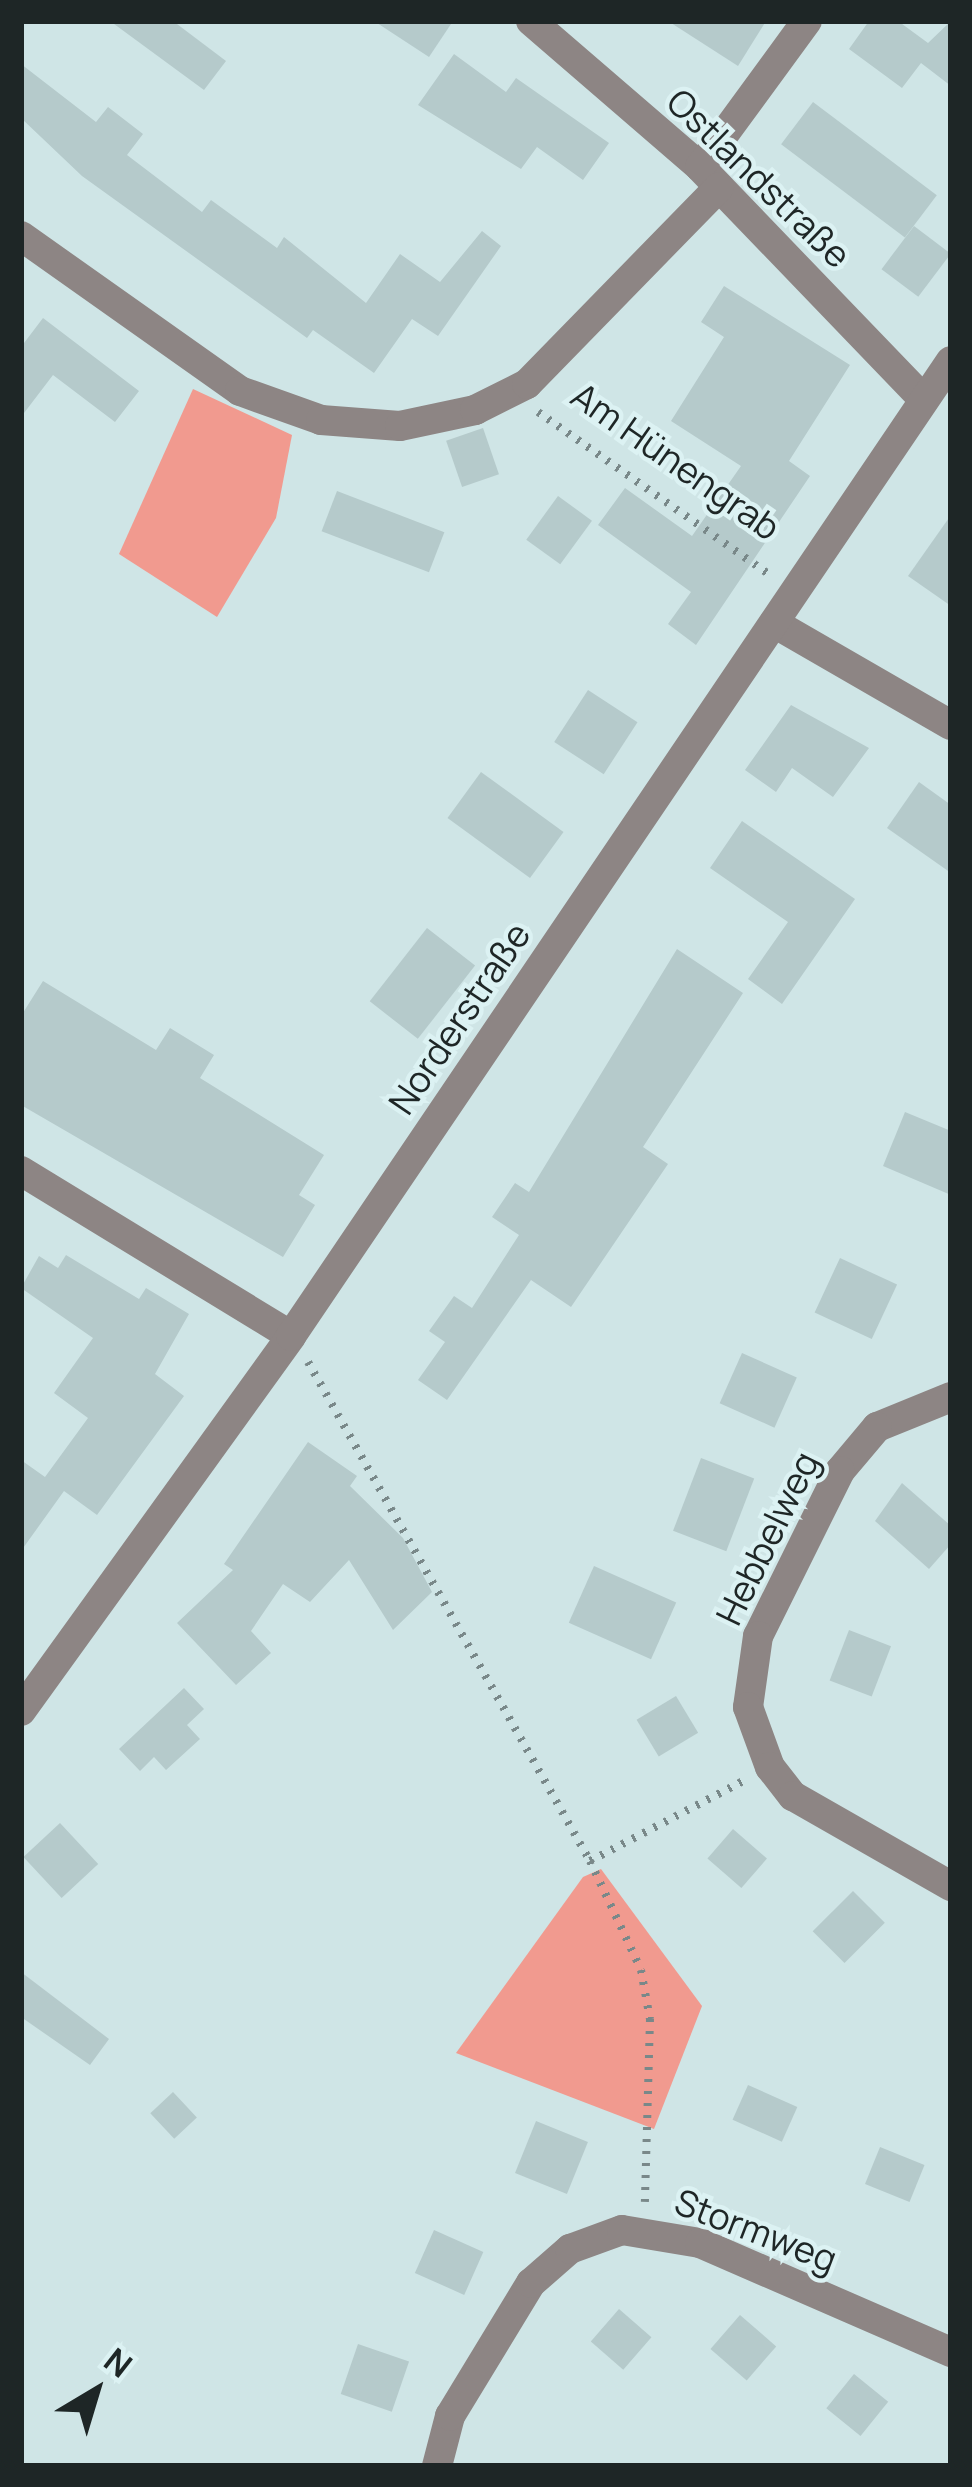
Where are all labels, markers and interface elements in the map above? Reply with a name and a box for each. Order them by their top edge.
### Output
street label: Ostlandstraße [658,80,860,276]
street label: Am Hünengrab [563,373,789,549]
street label: Norderstraße [379,914,539,1122]
street label: Hebbelweg [707,1444,827,1632]
street label: Stormweg [669,2179,843,2281]
north arrow [36,2331,156,2451]
text: N [95,2337,142,2387]

